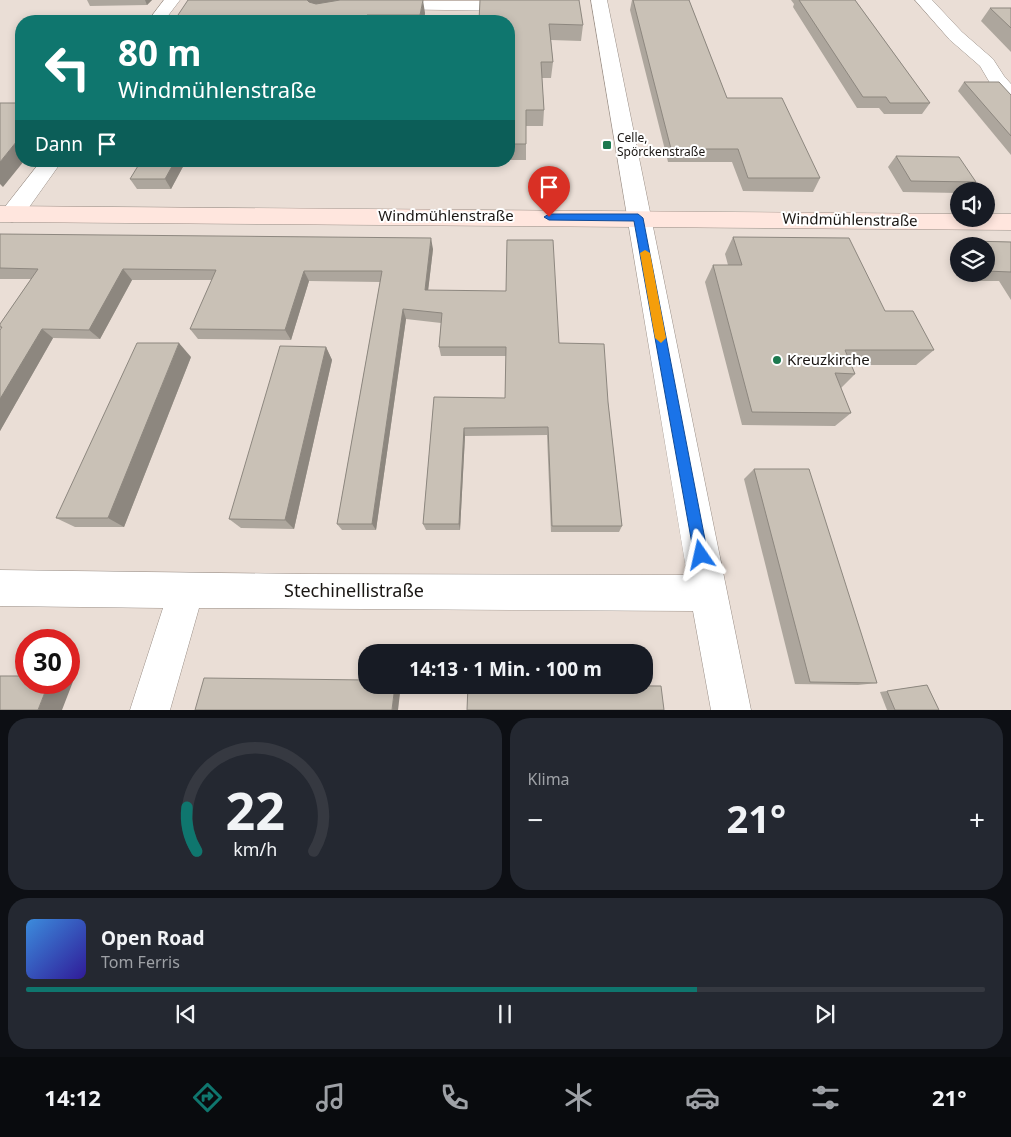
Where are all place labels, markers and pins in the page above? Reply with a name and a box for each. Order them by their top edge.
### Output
place label: Celle, Spörckenstraße [617,129,705,160]
marker: Celle, Spörckenstraße [601,139,613,151]
pin [528,166,570,217]
place label: Kreuzkirche [787,349,870,369]
marker: Kreuzkirche [771,354,783,366]

